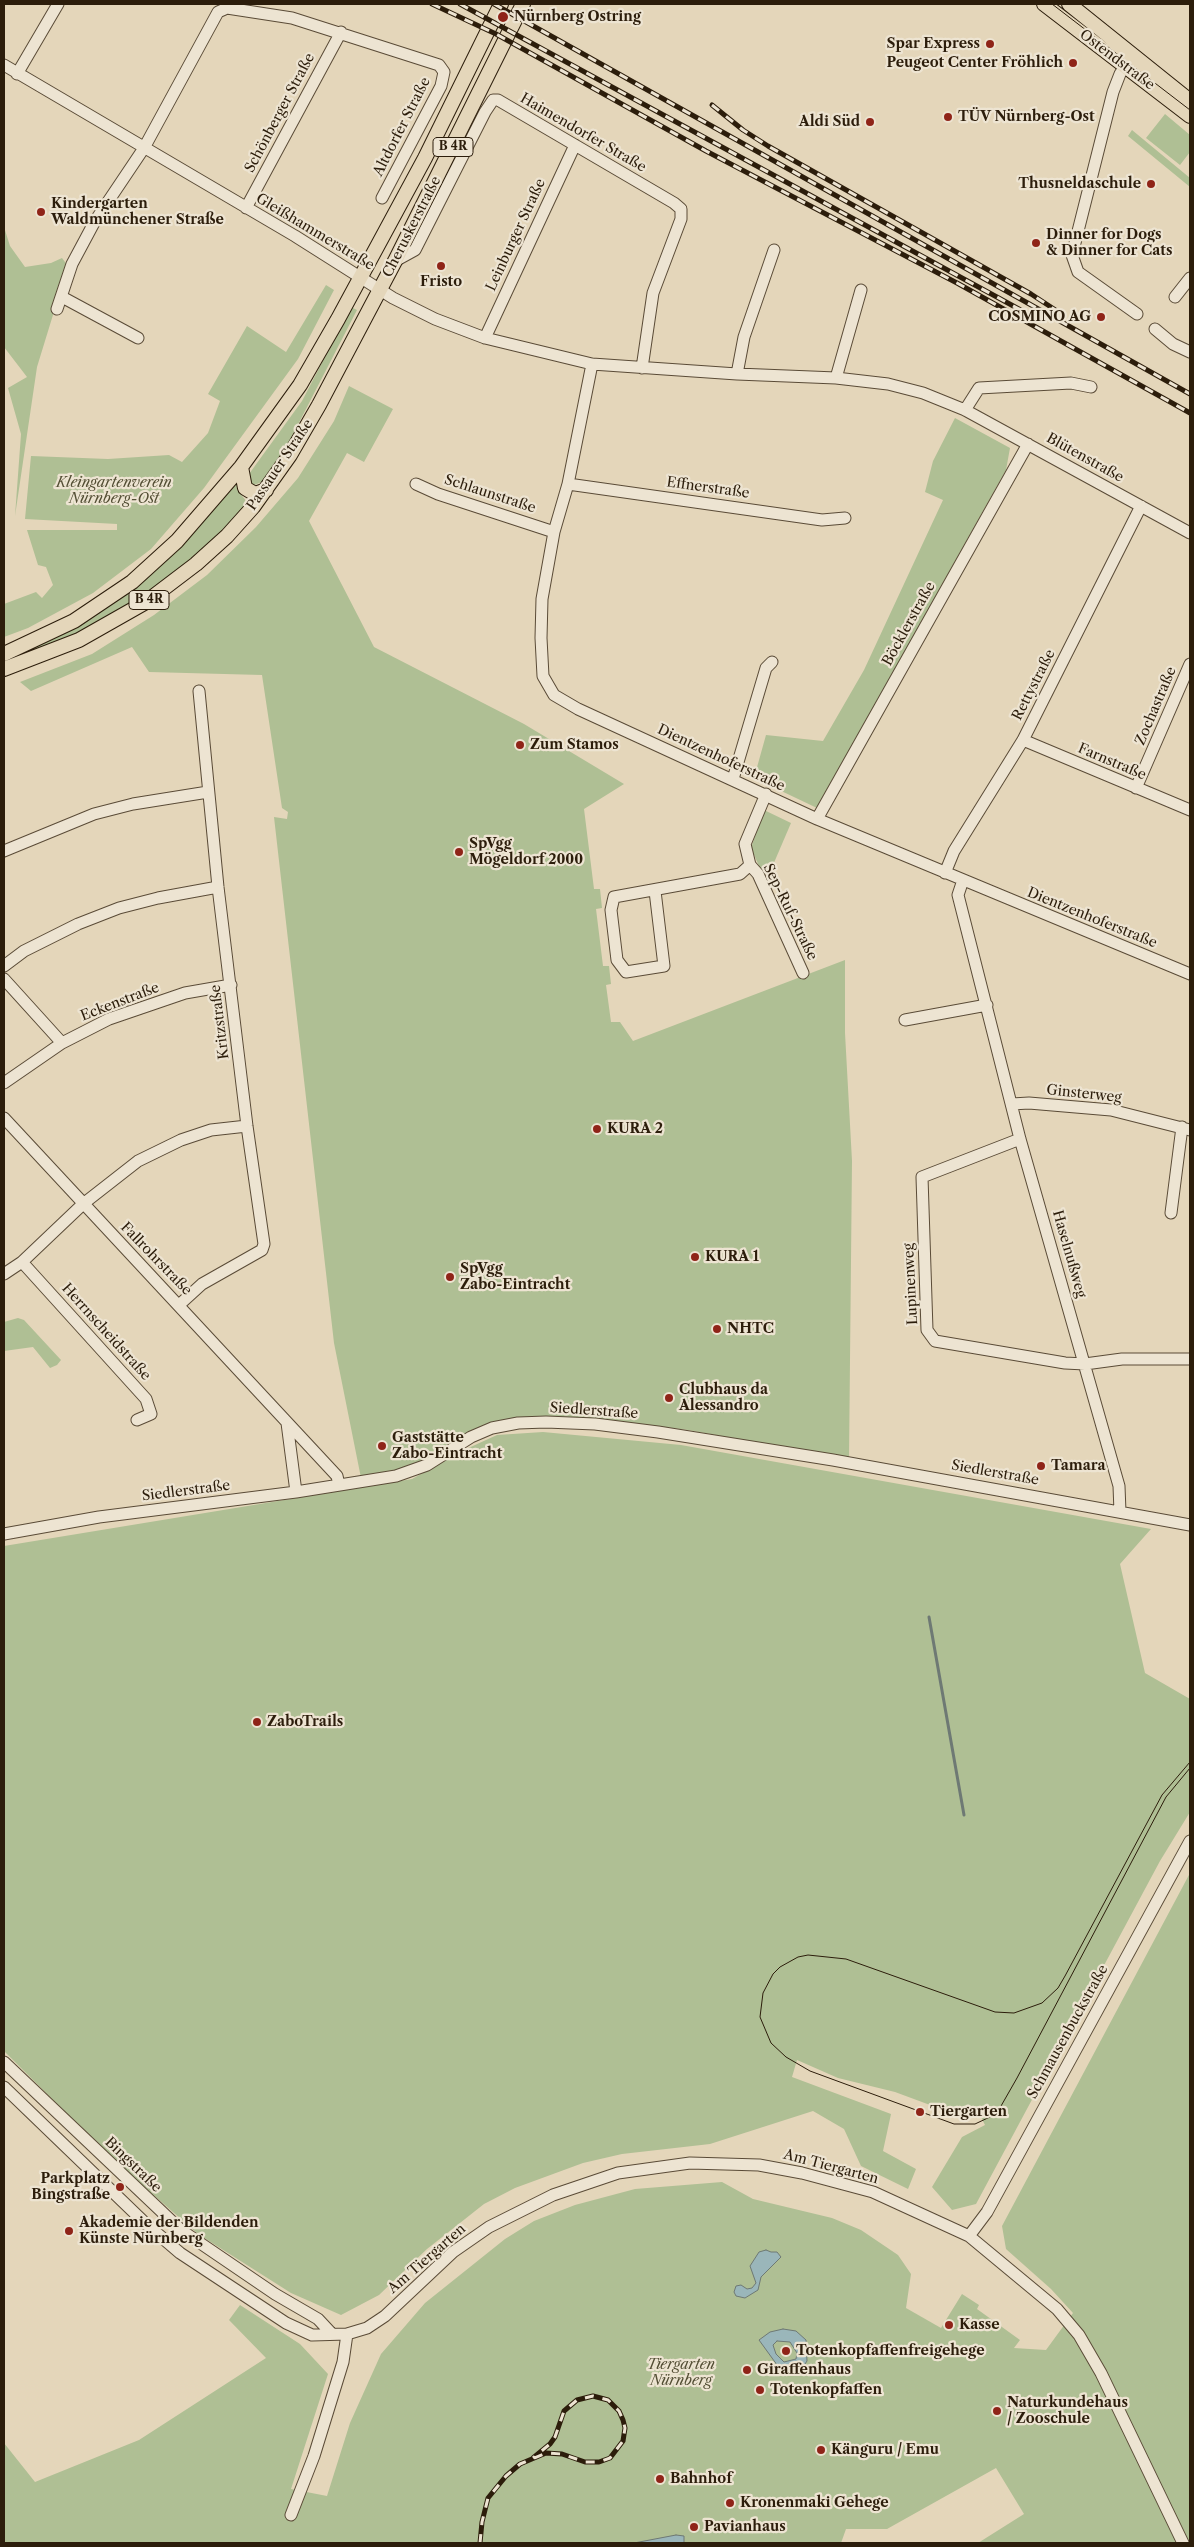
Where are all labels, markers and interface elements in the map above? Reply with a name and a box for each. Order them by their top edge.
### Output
place label: Nürnberg Ostring [514,9,641,25]
marker: Nürnberg Ostring [496,10,510,24]
street label: Ostendstraße [1076,26,1158,94]
place label: Spar Express [887,36,980,52]
marker: Spar Express [984,38,996,50]
street label: Schönberger Straße [241,50,319,176]
place label: Peugeot Center Fröhlich [886,55,1063,71]
marker: Peugeot Center Fröhlich [1067,57,1079,69]
street label: Altdorfer Straße [370,75,434,179]
street label: Haimendorfer Straße [517,90,649,176]
place label: TÜV Nürnberg-Ost [958,109,1095,125]
marker: TÜV Nürnberg-Ost [942,111,954,123]
place label: Aldi Süd [799,114,860,130]
marker: Aldi Süd [864,116,876,128]
road number: B 4R [433,138,473,156]
street label: Cheruskerstraße [379,174,445,280]
street label: Leinburger Straße [483,176,549,294]
place label: Thusneldaschule [1018,176,1141,192]
marker: Thusneldaschule [1145,178,1157,190]
street label: Gleißhammerstraße [253,190,377,274]
place label: Kindergarten Waldmünchener Straße [51,196,224,228]
marker: Kindergarten Waldmünchener Straße [35,206,47,218]
place label: Dinner for Dogs & Dinner for Cats [1046,227,1172,260]
marker: Dinner for Dogs & Dinner for Cats [1030,237,1042,249]
marker: Fristo [435,260,447,272]
place label: Fristo [420,274,462,290]
place label: COSMINO AG [988,309,1091,325]
marker: COSMINO AG [1095,311,1107,323]
street label: Passauer Straße [243,416,317,514]
street label: Blütenstraße [1044,430,1126,486]
street label: Schlaunstraße [442,471,538,517]
street label: Effnerstraße [665,474,751,502]
park label: Kleingartenverein Nürnberg-Ost [56,475,172,508]
street label: Böcklerstraße [879,579,939,669]
road number: B 4R [129,590,169,610]
street label: Rettystraße [1009,647,1059,723]
street label: Zochastraße [1132,664,1180,748]
street label: Dientzenhoferstraße [655,721,787,795]
place label: Zum Stamos [530,737,619,753]
marker: Zum Stamos [514,739,526,751]
street label: Farnstraße [1075,740,1149,784]
place label: SpVgg Mögeldorf 2000 [469,836,583,869]
marker: SpVgg Mögeldorf 2000 [453,846,465,858]
street label: Sep-Ruf-Straße [759,861,821,963]
street label: Dientzenhoferstraße [1025,884,1159,952]
street label: Eckenstraße [78,979,162,1025]
street label: Kritzstraße [207,984,233,1060]
street label: Ginsterweg [1046,1082,1122,1106]
place label: KURA 2 [607,1121,663,1137]
marker: KURA 2 [591,1123,603,1135]
street label: Haselnußweg [1048,1208,1090,1300]
street label: Fallrohrstraße [117,1219,195,1299]
street label: Lupinenweg [900,1243,922,1325]
place label: KURA 1 [705,1249,759,1265]
marker: KURA 1 [689,1251,701,1263]
place label: SpVgg Zabo-Eintracht [460,1261,570,1294]
marker: SpVgg Zabo-Eintracht [444,1271,456,1283]
street label: Herrnscheidstraße [58,1280,154,1384]
place label: NHTC [727,1321,774,1337]
marker: NHTC [711,1323,723,1335]
place label: Clubhaus da Alessandro [679,1382,768,1414]
marker: Clubhaus da Alessandro [663,1392,675,1404]
street label: Siedlerstraße [549,1400,639,1422]
place label: Gaststätte Zabo-Eintracht [392,1430,502,1462]
marker: Gaststätte Zabo-Eintracht [376,1440,388,1452]
street label: Siedlerstraße [950,1457,1040,1489]
place label: Tamara [1051,1458,1106,1474]
marker: Tamara [1035,1460,1047,1472]
street label: Siedlerstraße [141,1477,231,1505]
place label: ZaboTrails [267,1714,343,1730]
marker: ZaboTrails [251,1716,263,1728]
street label: Schmausenbuckstraße [1024,1962,1112,2102]
place label: Tiergarten [930,2104,1007,2120]
marker: Tiergarten [914,2106,926,2118]
street label: Bingstraße [101,2134,165,2196]
street label: Am Tiergarten [782,2146,880,2188]
place label: Parkplatz Bingstraße [31,2171,110,2204]
marker: Parkplatz Bingstraße [114,2181,126,2193]
place label: Akademie der Bildenden Künste Nürnberg [79,2215,258,2248]
street label: Am Tiergarten [385,2221,469,2297]
marker: Akademie der Bildenden Künste Nürnberg [63,2225,75,2237]
place label: Kasse [959,2317,1000,2333]
marker: Kasse [943,2319,955,2331]
place label: Totenkopfaffenfreigehege [796,2343,985,2359]
marker: Totenkopfaffenfreigehege [780,2345,792,2357]
park label: Tiergarten Nürnberg [647,2357,715,2390]
place label: Giraffenhaus [757,2362,851,2378]
marker: Giraffenhaus [741,2364,753,2376]
place label: Totenkopfaffen [770,2382,882,2398]
marker: Totenkopfaffen [754,2384,766,2396]
place label: Naturkundehaus / Zooschule [1007,2395,1128,2428]
marker: Naturkundehaus / Zooschule [991,2405,1003,2417]
place label: Känguru / Emu [831,2442,939,2458]
marker: Känguru / Emu [815,2444,827,2456]
place label: Bahnhof [670,2471,732,2487]
marker: Bahnhof [654,2473,666,2485]
place label: Kronenmaki Gehege [740,2495,889,2511]
marker: Kronenmaki Gehege [724,2497,736,2509]
place label: Pavianhaus [704,2519,786,2535]
marker: Pavianhaus [688,2521,700,2533]

